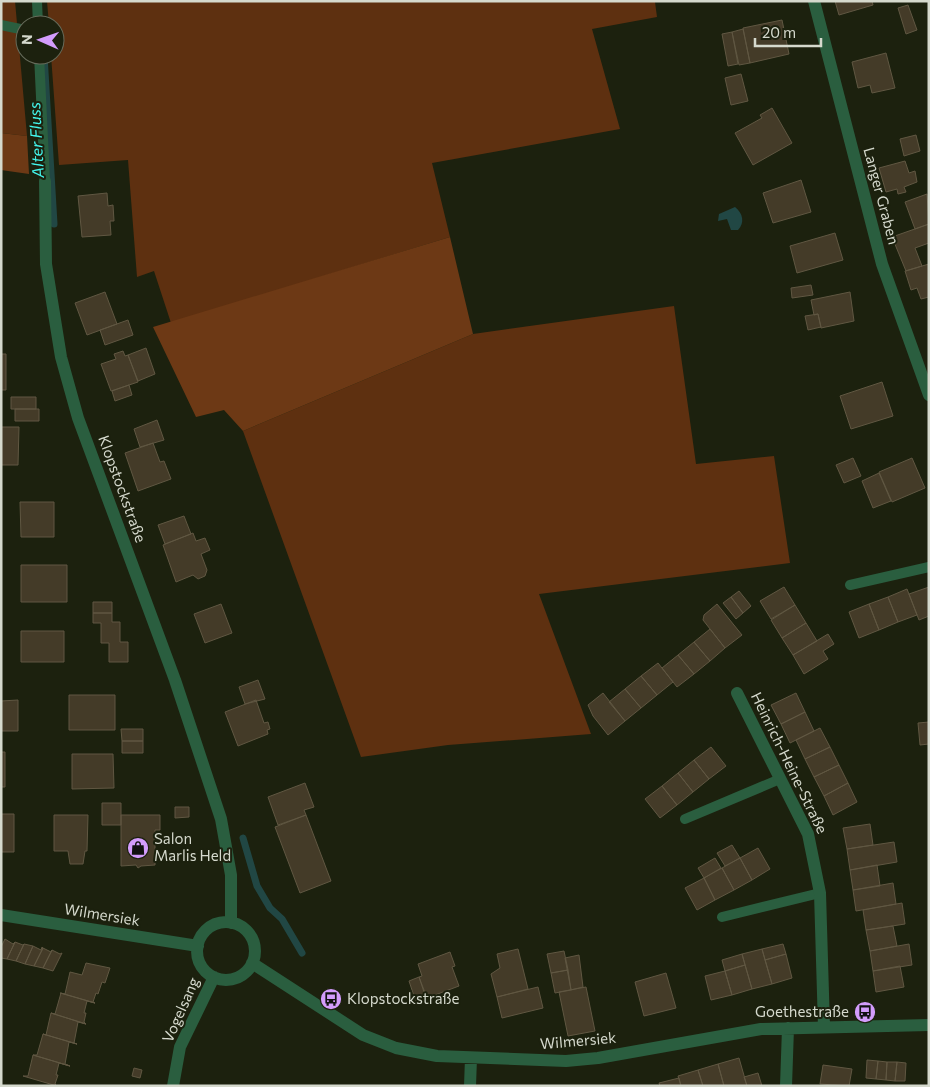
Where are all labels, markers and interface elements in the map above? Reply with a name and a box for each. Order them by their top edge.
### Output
north arrow [15,15,65,65]
scale bar [755,15,821,47]
text: 20 m [762,23,796,41]
text: N [18,34,35,45]
water label: Alter Fluss [24,101,47,180]
street label: Langer Graben [860,145,904,246]
street label: Klopstockstraße [95,433,151,545]
street label: Heinrich-Heine-Straße [748,689,832,836]
place label: Salon Marlis Held [154,829,231,864]
shop icon: Salon Marlis Held [126,836,150,860]
street label: Wilmersiek [63,899,141,929]
street label: Vogelsang [158,974,202,1045]
bus stop icon: Klopstockstraße [319,987,343,1011]
place label: Klopstockstraße [347,989,460,1007]
bus stop icon: Goethestraße [853,1000,877,1024]
place label: Goethestraße [755,1002,849,1020]
street label: Wilmersiek [539,1028,617,1052]

